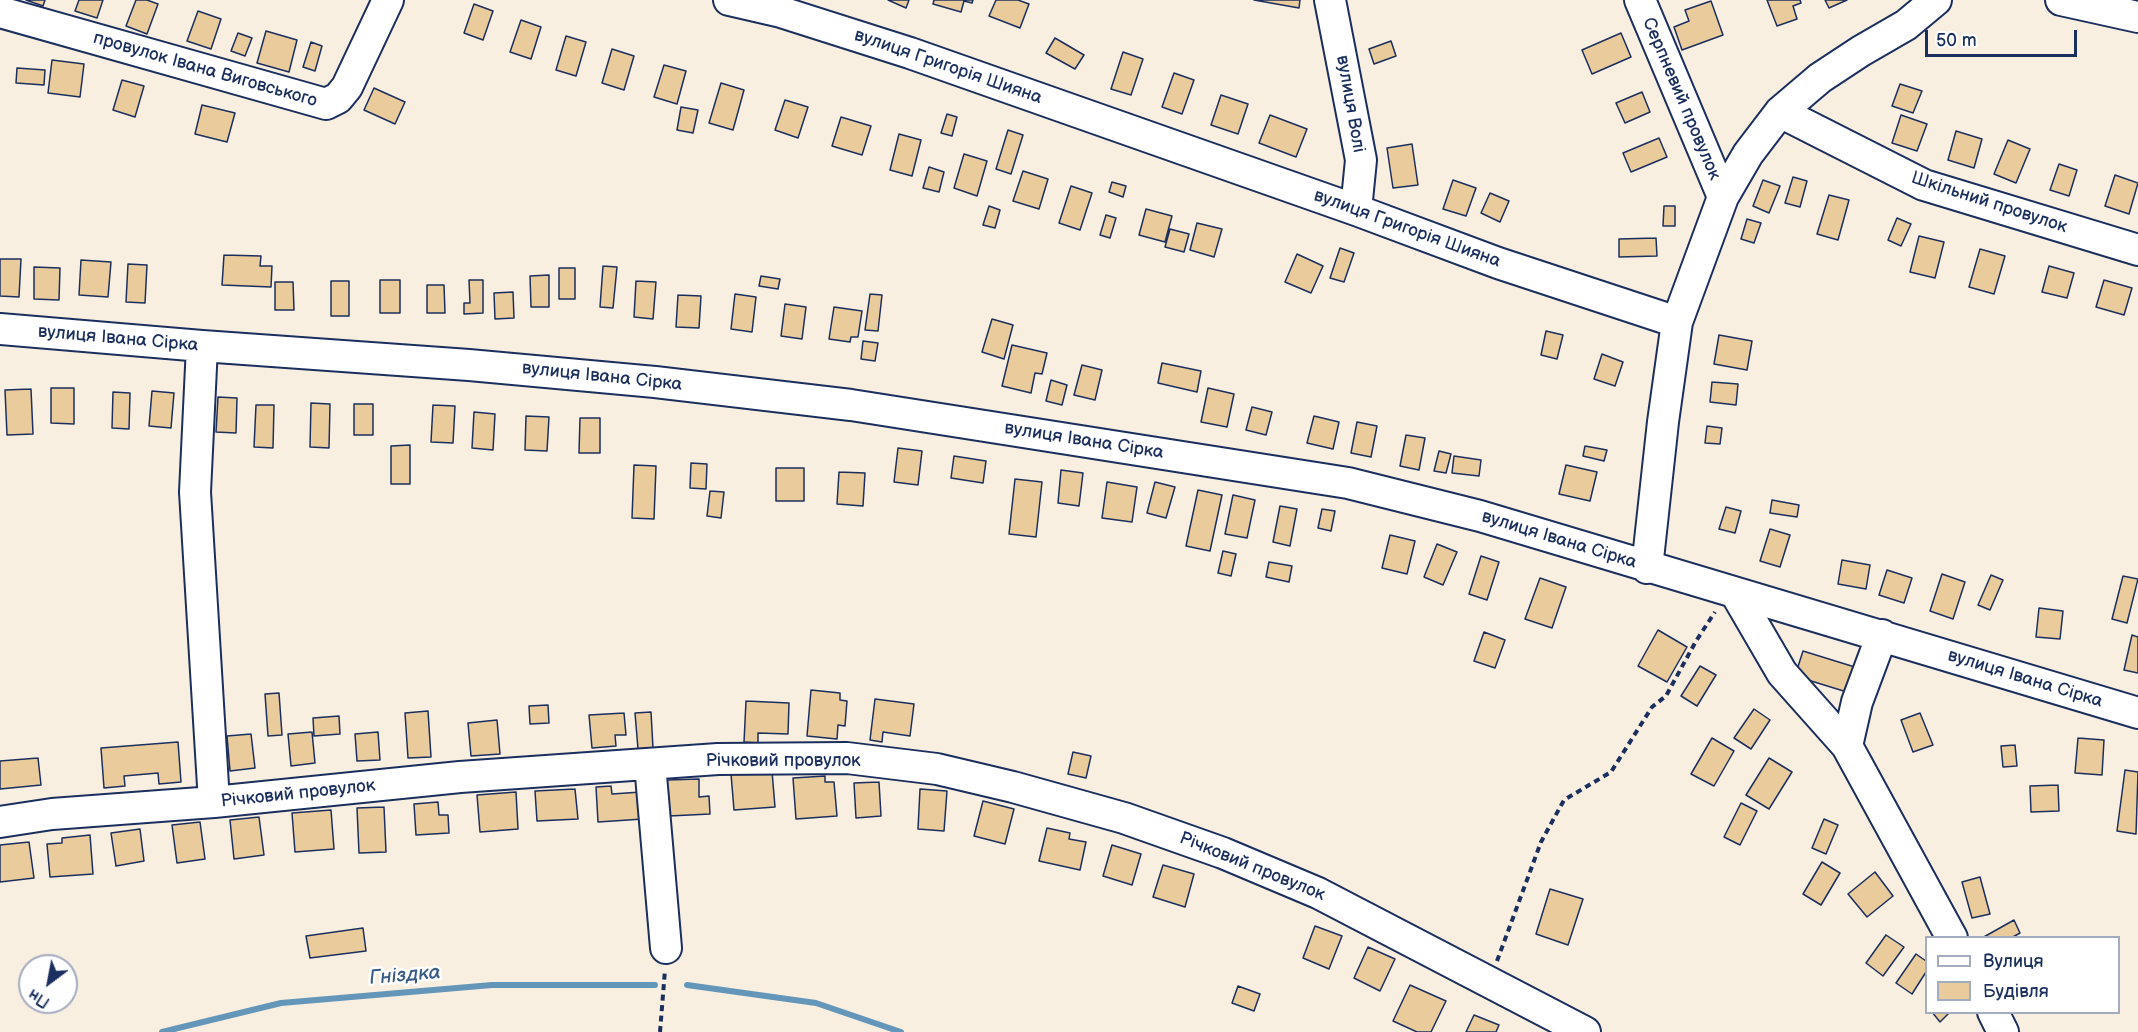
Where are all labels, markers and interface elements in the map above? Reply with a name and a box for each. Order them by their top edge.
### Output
street label: Серпневий провулок [1637,14,1725,184]
scale bar [1928,18,2080,56]
street label: вулиця Григорія Шияна [851,25,1045,109]
street label: провулок Івана Виговського [91,28,319,112]
text: 50 m [1936,30,1977,51]
street label: вулиця Волі [1331,54,1369,154]
street label: Шкільний провулок [1908,168,2070,238]
street label: вулиця Григорія Шияна [1311,185,1503,273]
street label: вулиця Івана Сірка [37,321,199,357]
street label: вулиця Івана Сірка [521,358,683,396]
street label: вулиця Івана Сірка [1003,418,1165,464]
street label: вулиця Івана Сірка [1479,506,1639,574]
street label: вулиця Івана Сірка [1945,645,2105,713]
street label: Річковий провулок [705,750,861,772]
street label: Річковий провулок [220,775,376,813]
street label: Річковий провулок [1176,828,1328,906]
legend [1925,936,2120,1014]
text: Вулиця [1983,951,2044,972]
north arrow [18,954,78,1014]
water label: Гніздка [368,961,442,991]
text: Будівля [1983,981,2049,1002]
text: Пн [25,984,53,1012]

